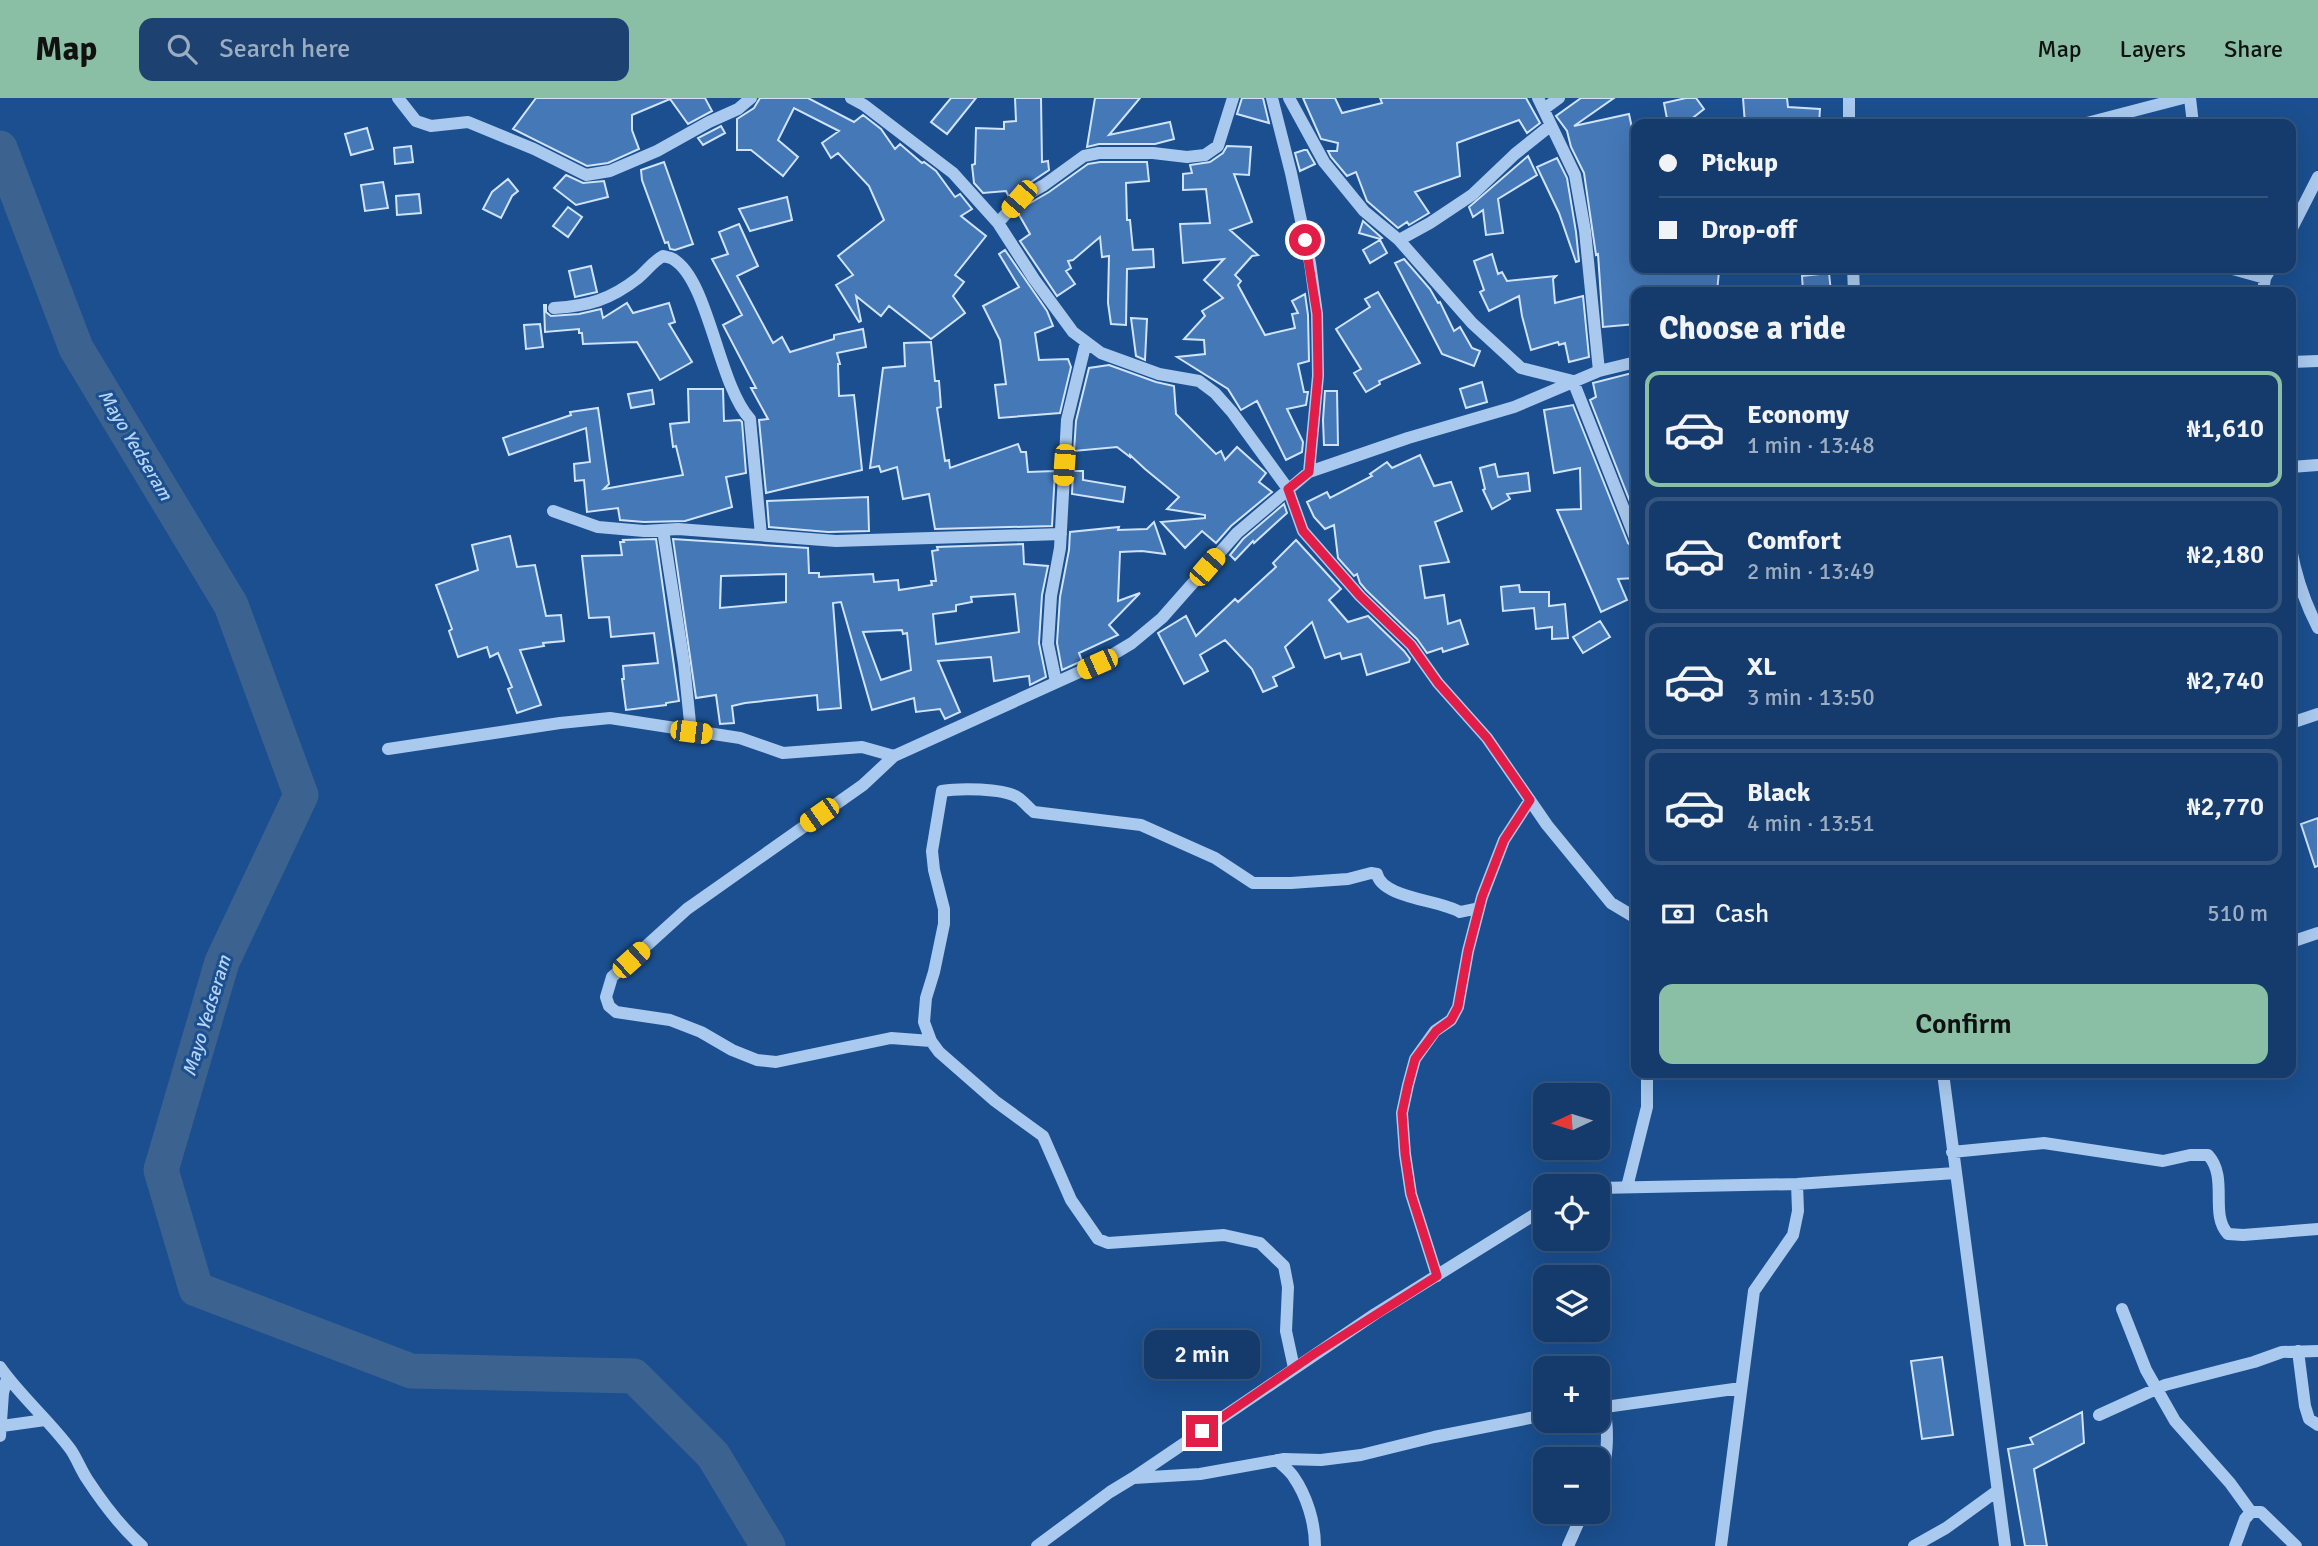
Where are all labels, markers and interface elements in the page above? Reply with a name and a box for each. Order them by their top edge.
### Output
search box [139,18,629,81]
text: Map [35,29,97,70]
icon: search [163,30,201,68]
text: Search here [219,33,350,65]
text: Map [2037,34,2082,64]
text: Layers [2120,34,2186,64]
text: Share [2224,34,2283,64]
text: Pickup [1701,147,1778,179]
car [998,176,1041,222]
text: Drop-off [1701,214,1797,246]
route start [1289,224,1321,256]
text: Choose a ride [1659,309,1846,348]
water label: Mayo Yedseram [93,385,178,505]
icon: car [1663,398,1726,461]
text: Economy [1747,399,1849,431]
text: ₦1,610 [2186,413,2264,445]
text: 1 min · 13:48 [1747,431,1875,460]
car [1053,443,1076,487]
icon: car [1663,524,1726,587]
text: Comfort [1747,525,1841,557]
text: ₦2,180 [2186,539,2264,571]
car [1186,544,1229,590]
text: 2 min · 13:49 [1747,557,1875,586]
car [1074,646,1121,682]
icon: car [1663,650,1726,713]
text: XL [1747,651,1777,683]
text: ₦2,740 [2186,665,2264,697]
text: 3 min · 13:50 [1747,683,1875,712]
car [669,719,714,745]
icon: car [1663,776,1726,839]
text: Black [1747,777,1810,809]
text: ₦2,770 [2186,791,2264,823]
car [796,794,843,836]
text: 4 min · 13:51 [1747,809,1875,838]
icon: cash [1659,895,1697,933]
text: Cash [1715,898,1769,930]
text: 510 m [2207,899,2268,928]
car [609,938,654,982]
water label: Mayo Yedseram [177,952,237,1079]
button: Confirm [1659,984,2268,1064]
north arrow [1533,1083,1610,1160]
map controls [1533,1083,1610,1524]
button: locate [1533,1174,1610,1251]
button: layers [1533,1265,1610,1342]
callout: 2 min [1144,1330,1260,1378]
text: 2 min [1174,1340,1230,1369]
button: + [1533,1356,1610,1433]
route end [1186,1415,1218,1447]
button: − [1533,1447,1610,1524]

